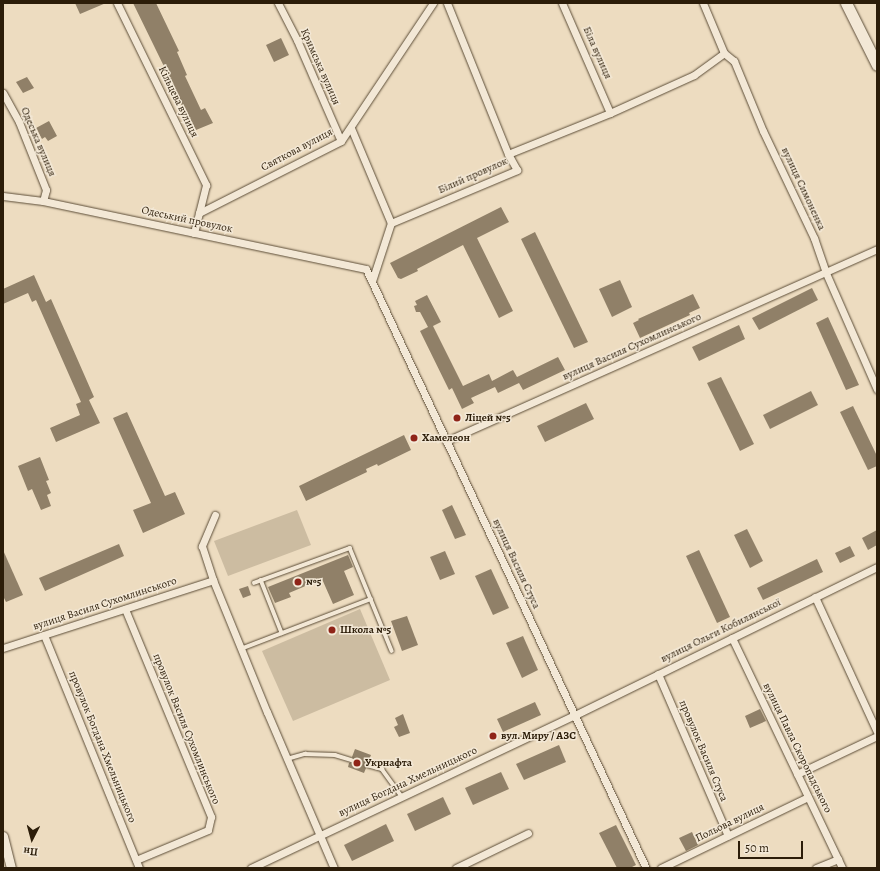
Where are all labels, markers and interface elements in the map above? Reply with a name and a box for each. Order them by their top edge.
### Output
street label: Біла вулиця [580,25,614,81]
street label: Кримська вулиця [297,27,343,107]
street label: Кільцева вулиця [155,64,201,140]
street label: Одеська вулиця [17,105,59,179]
street label: Святкова вулиця [259,126,335,174]
street label: вулиця Симоненка [778,145,828,233]
street label: Білий провулок [436,155,510,197]
street label: Одеський провулок [140,204,234,236]
street label: вулиця Василя Сухомлинського [561,310,703,384]
place label: Ліцей №5 [465,411,511,425]
marker: Ліцей №5 [452,413,462,423]
place label: Хамелеон [422,431,470,445]
marker: Хамелеон [409,433,419,443]
street label: вулиця Василя Стуса [489,517,543,611]
street label: вулиця Василя Сухомлинського [31,574,179,634]
place label: №5 [306,575,321,589]
marker: №5 [293,577,303,587]
street label: вулиця Ольги Кобилянської [659,596,783,666]
place label: Школа №5 [340,623,391,637]
marker: Школа №5 [327,625,337,635]
street label: провулок Василя Сухомлинського [150,652,222,806]
street label: провулок Богдана Хмельницького [65,669,139,825]
street label: вулиця Павла Скоропадського [760,681,834,815]
street label: провулок Василя Стуса [676,698,730,804]
place label: вул. Миру / АЗС [501,729,576,743]
marker: вул. Миру / АЗС [488,731,498,741]
street label: вулиця Богдана Хмельницького [337,744,479,820]
place label: Укрнафта [365,756,412,770]
marker: Укрнафта [352,758,362,768]
street label: Польова вулиця [693,801,767,845]
north arrow [12,819,52,859]
scale bar [740,833,805,859]
text: 50 m [745,840,769,856]
text: Пн [23,843,39,860]

